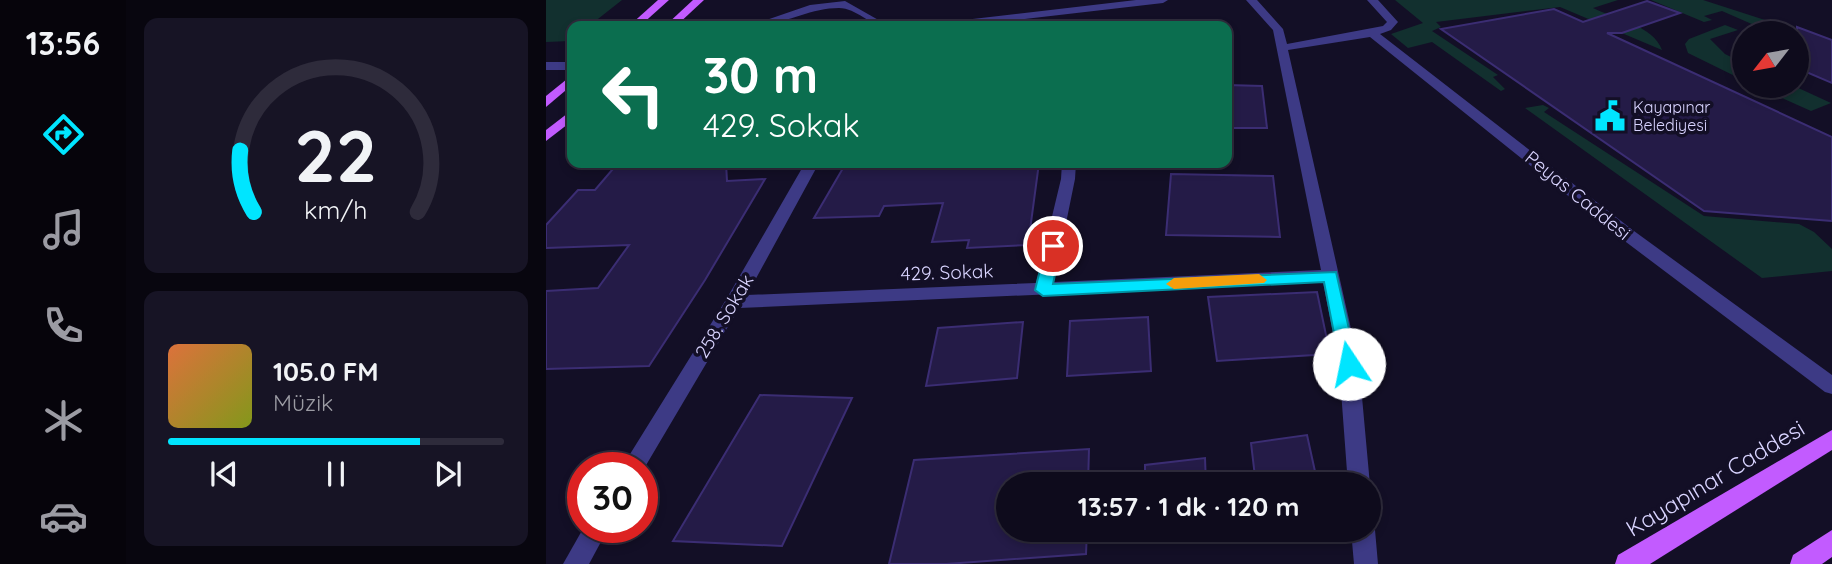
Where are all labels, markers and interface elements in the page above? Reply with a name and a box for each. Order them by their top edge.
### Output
north arrow [1732,21,1810,98]
map controls [1732,21,1809,98]
text: 13:56 [26,23,100,63]
text: 30 m [703,44,818,105]
icon: left [588,49,679,140]
place label: Kayapınar Belediyesi [1633,97,1711,135]
public building icon: Kayapınar Belediyesi [1593,99,1627,133]
text: 429. Sokak [703,105,860,145]
text: 22 [295,109,377,200]
icon: directions [39,110,88,159]
street label: Peyas Caddesi [1520,145,1636,245]
text: km/h [304,193,368,224]
icon: music [39,205,88,254]
pin [1023,216,1083,276]
icon: arrive [1034,227,1072,265]
street label: 429. Sokak [900,258,994,286]
street label: 258. Sokak [690,270,758,362]
icon: phone [39,301,88,350]
position arrow [1312,327,1386,401]
text: 105.0 FM [273,355,379,388]
text: Müzik [273,388,333,417]
icon: climate [39,396,88,445]
street label: Kayapınar Caddesi [1620,413,1810,543]
speed limit sign: 30 [567,452,658,543]
icon: previous [205,455,243,493]
icon: pause [317,455,355,493]
icon: next [429,455,467,493]
text: 13:57 · 1 dk · 120 m [1078,490,1299,523]
icon: car [39,492,88,541]

